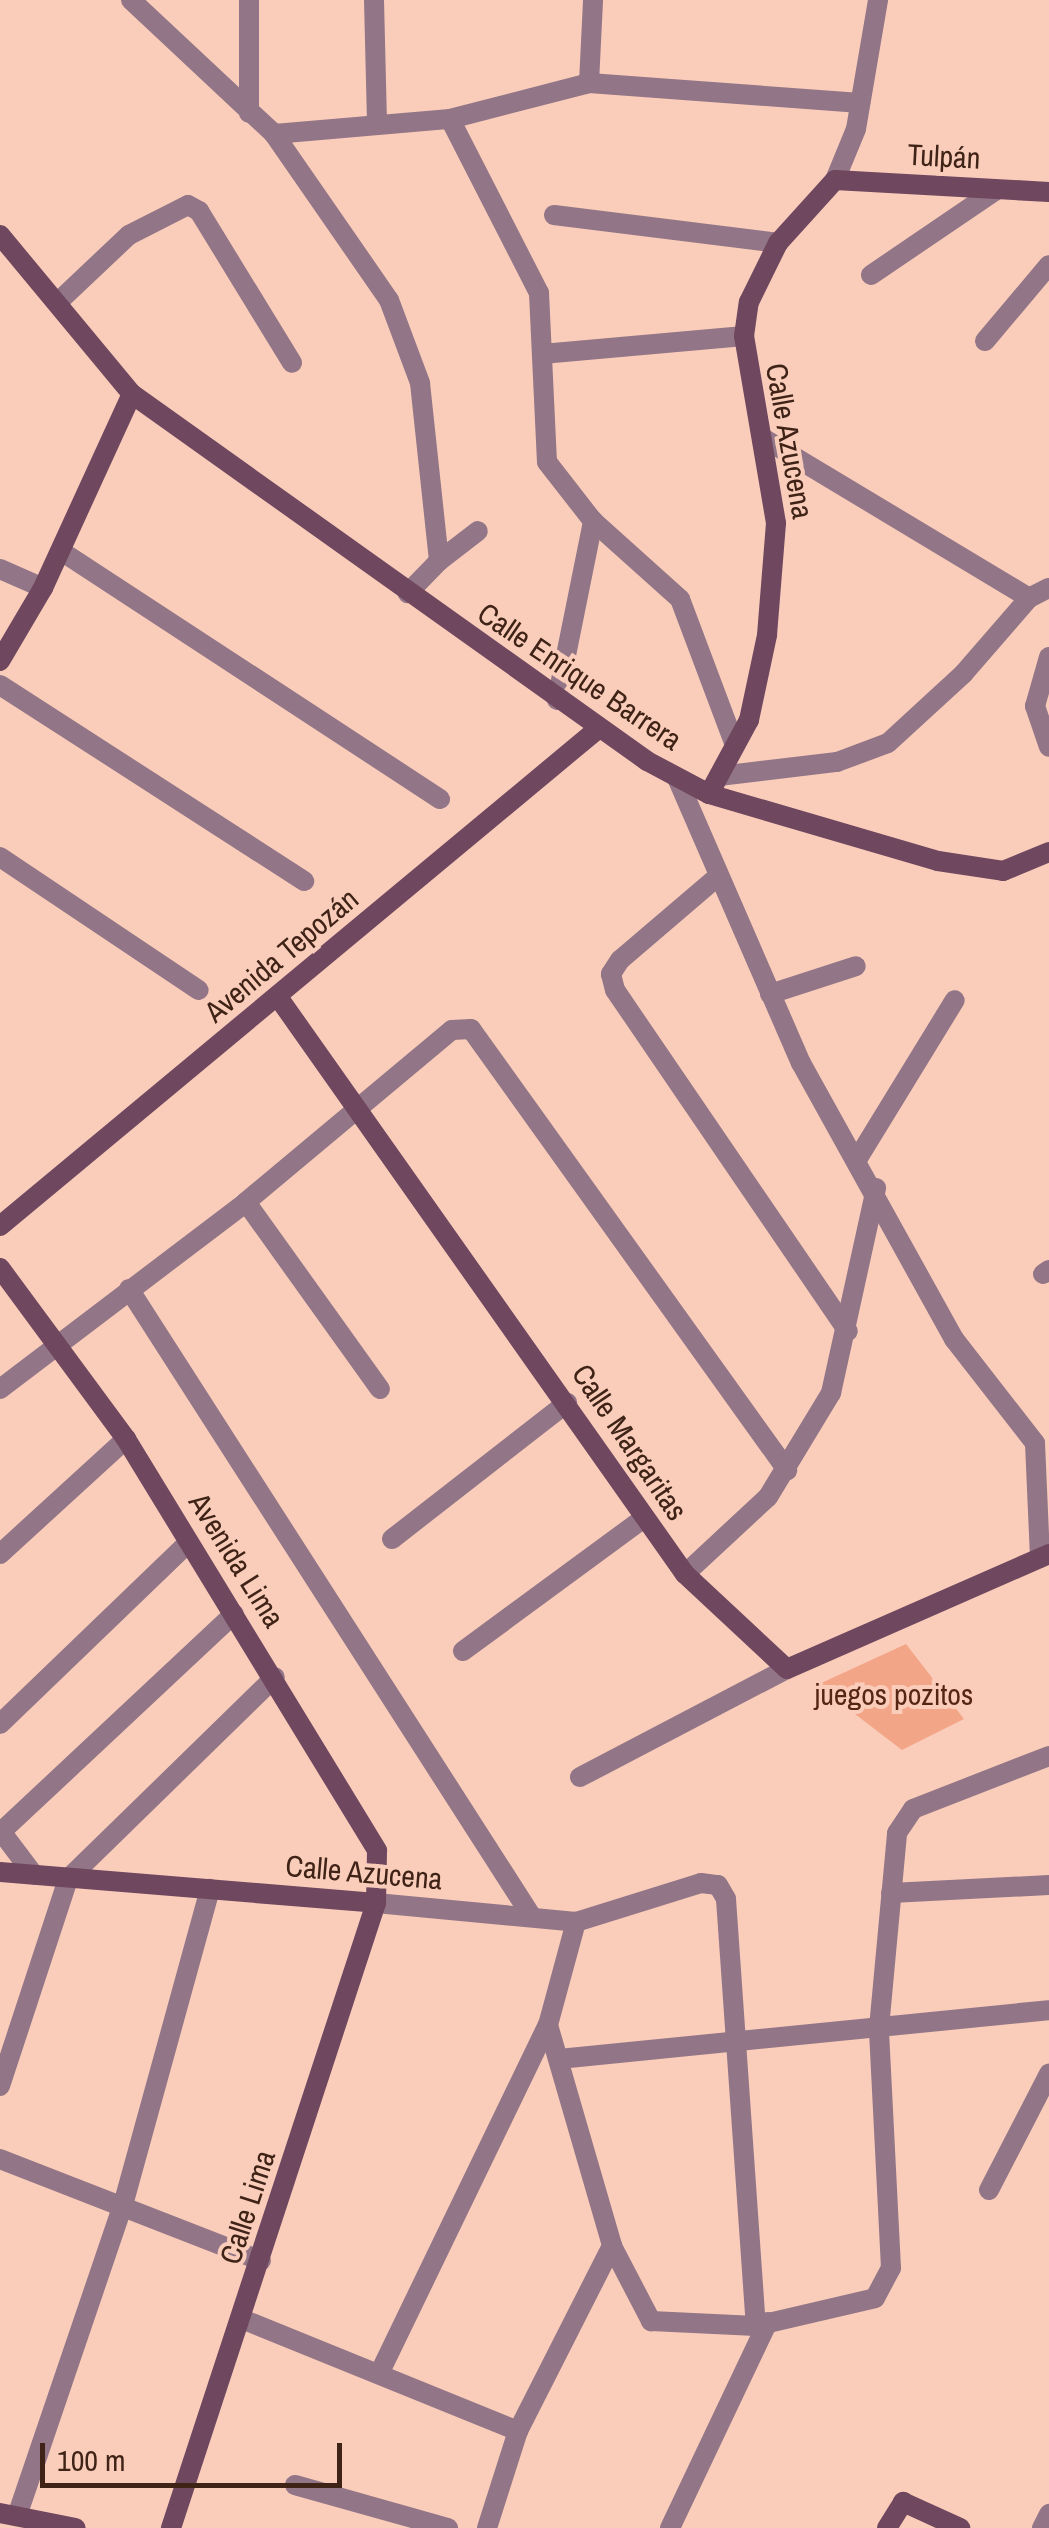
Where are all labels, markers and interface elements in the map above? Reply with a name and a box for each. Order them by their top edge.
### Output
street label: Tulpán [907,136,981,176]
street label: Calle Azucena [759,360,821,522]
street label: Calle Enrique Barrera [471,595,689,757]
street label: Avenida Tepozán [197,880,365,1030]
street label: Calle Margaritas [565,1357,695,1527]
street label: Avenida Lima [182,1486,292,1634]
park label: juegos pozitos [815,1676,973,1712]
street label: Calle Azucena [283,1847,445,1897]
street label: Calle Lima [212,2146,282,2268]
scale bar [45,2423,348,2485]
text: 100 m [57,2440,125,2480]

